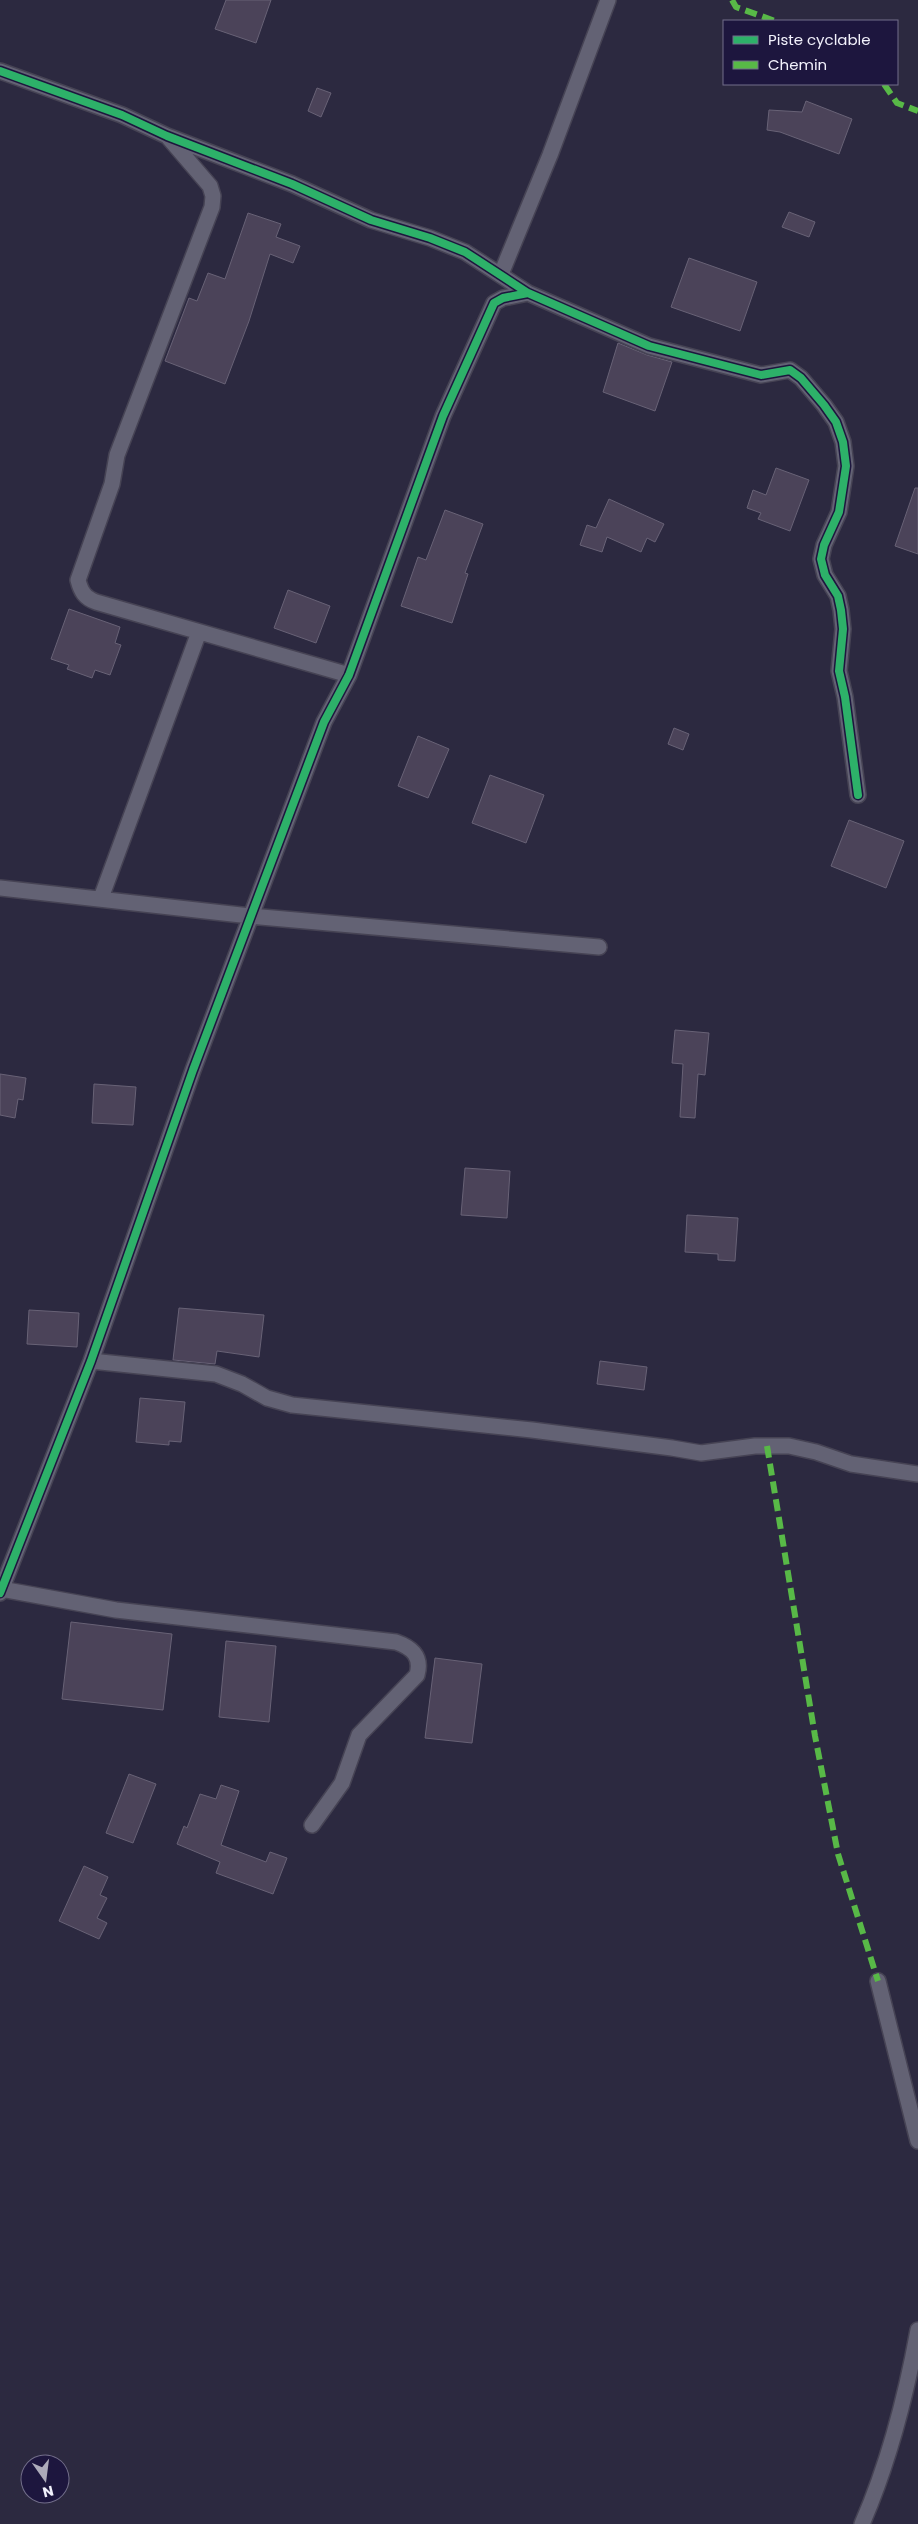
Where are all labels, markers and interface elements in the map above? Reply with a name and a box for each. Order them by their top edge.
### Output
legend [723,20,898,85]
text: Piste cyclable [768,29,871,50]
text: Chemin [768,54,827,75]
north arrow [20,2454,70,2504]
text: N [41,2481,56,2503]

